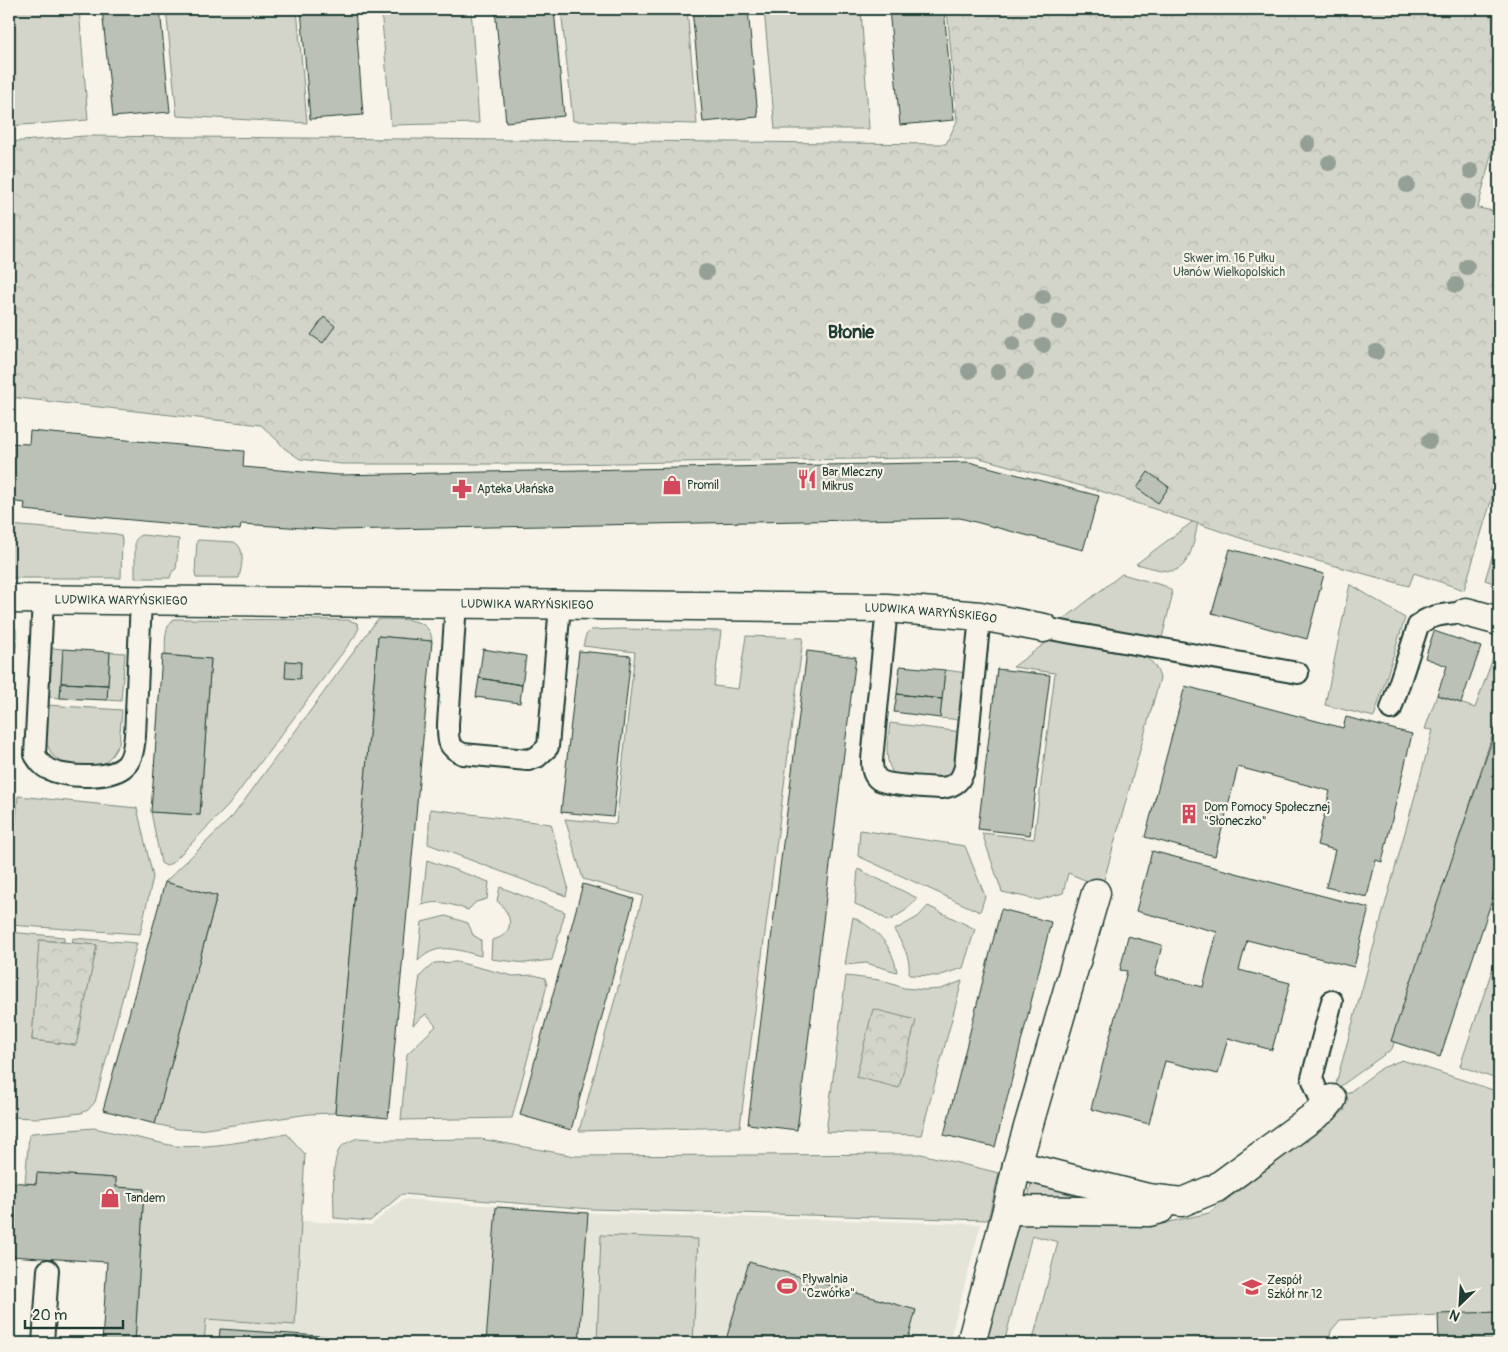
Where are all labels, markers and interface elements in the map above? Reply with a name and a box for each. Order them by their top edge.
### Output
park label: Skwer im. 16 Pułku Ułanów Wielkopolskich [1173,251,1285,280]
district label: Błonie [828,321,875,344]
place label: Bar Mleczny Mikrus [822,465,883,494]
restaurant icon: Bar Mleczny Mikrus [796,468,818,490]
shop icon: Promil [661,474,683,496]
pharmacy icon: Apteka Ułańska [451,478,473,500]
place label: Promil [687,478,719,493]
place label: Apteka Ułańska [477,482,554,497]
street label: LUDWIKA WARYŃSKIEGO [55,592,188,608]
street label: LUDWIKA WARYŃSKIEGO [461,596,594,612]
street label: LUDWIKA WARYŃSKIEGO [865,600,998,627]
place label: Dom Pomocy Społecznej "Słoneczko" [1204,800,1331,829]
building icon: Dom Pomocy Społecznej "Słoneczko" [1178,803,1200,825]
shop icon: Tandem [99,1187,121,1209]
place label: Tandem [125,1191,166,1206]
place label: Pływalnia "Czwórka" [802,1272,855,1301]
place label: Zespół Szkół nr 12 [1267,1273,1323,1302]
sports icon: Pływalnia "Czwórka" [776,1275,798,1297]
school or university icon: Zespół Szkół nr 12 [1241,1276,1263,1298]
north arrow [1436,1280,1486,1330]
scale bar [25,1297,122,1329]
text: 20 m [32,1306,67,1325]
text: N [1447,1306,1463,1325]

